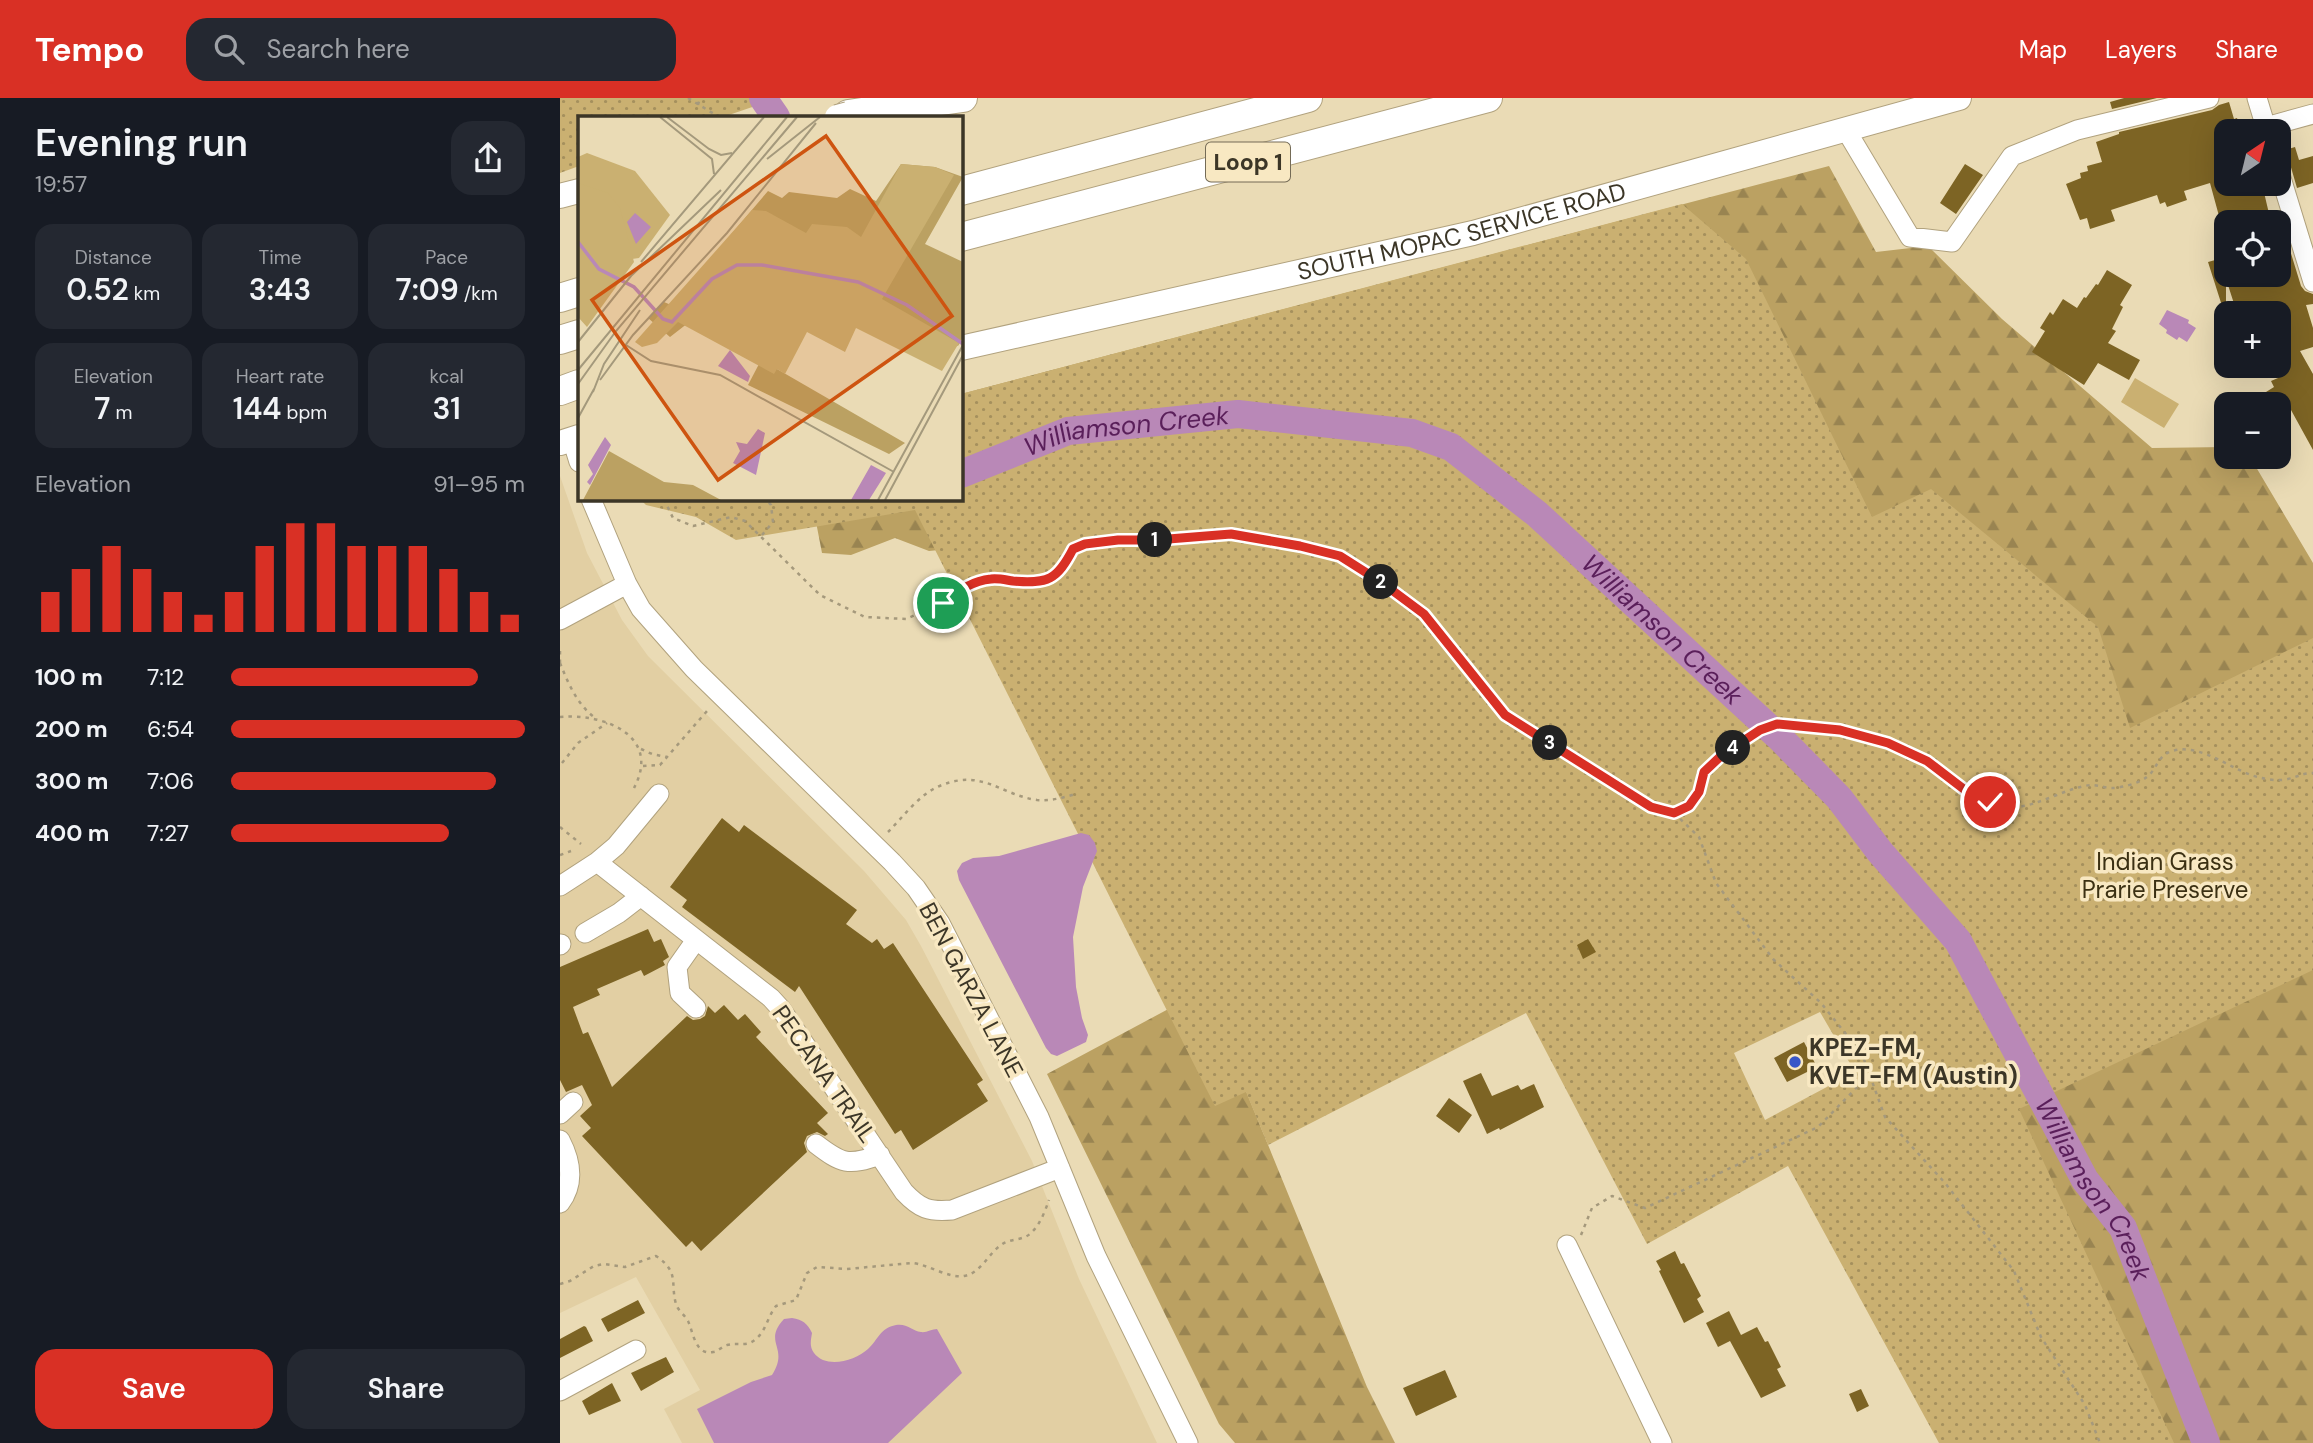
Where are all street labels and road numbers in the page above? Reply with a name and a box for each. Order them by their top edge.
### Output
road number: Loop 1 [1206,142,1290,181]
street label: SOUTH MOPAC SERVICE ROAD [1294,175,1629,287]
street label: BEN GARZA LANE [912,897,1031,1082]
street label: PECANA TRAIL [766,999,883,1149]

